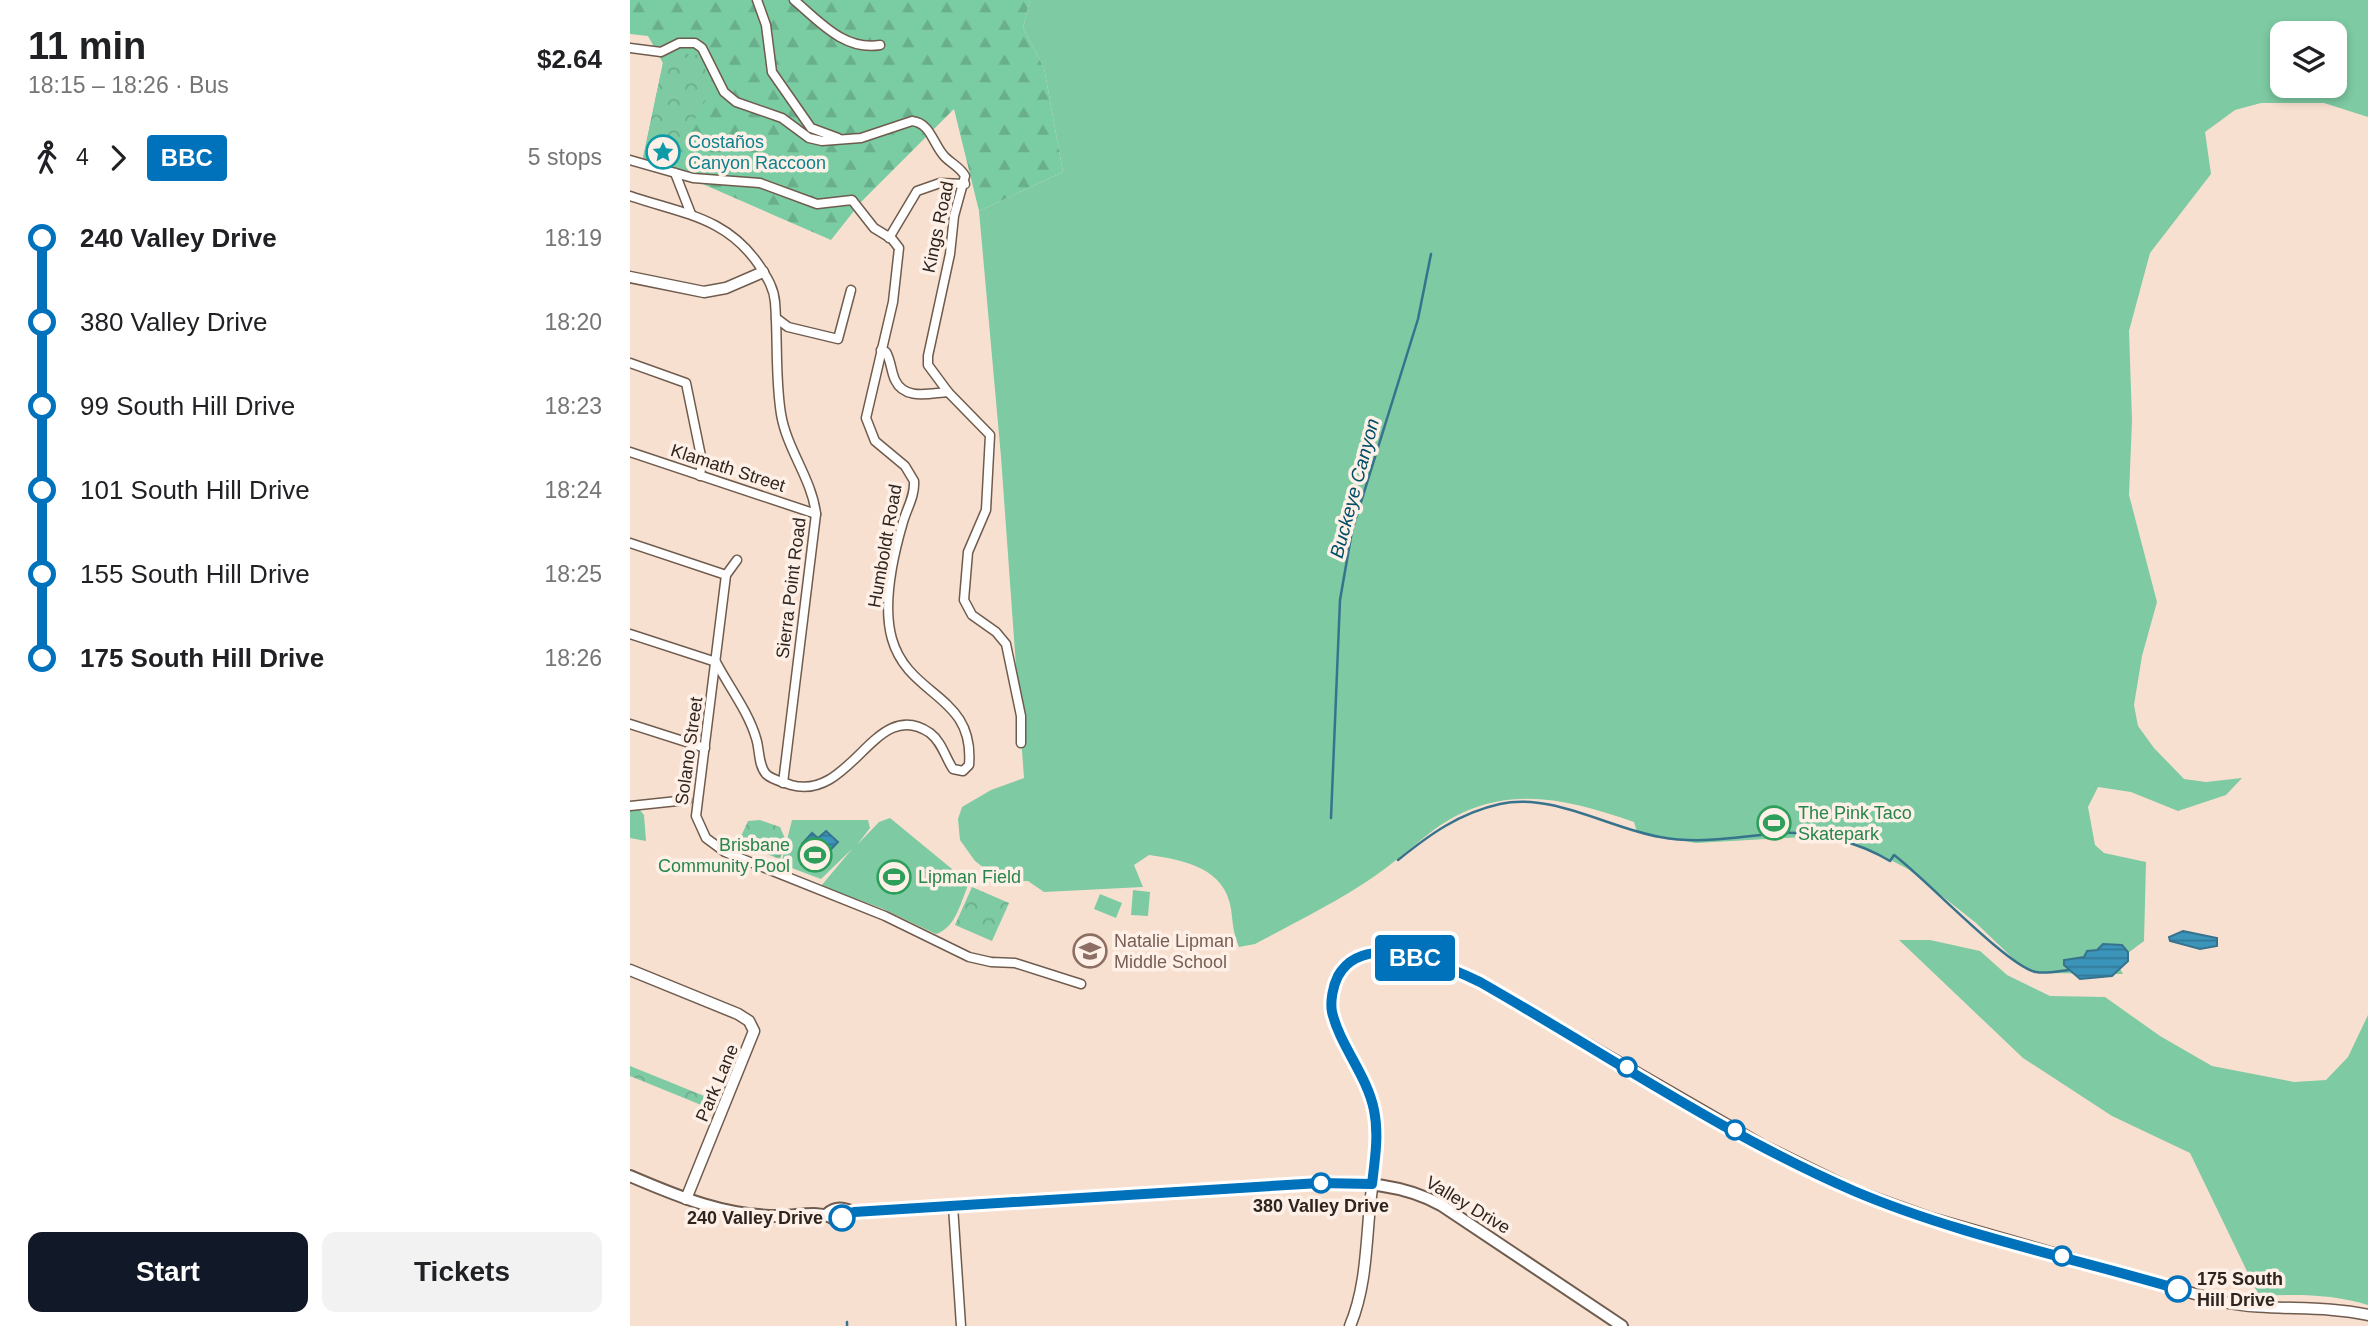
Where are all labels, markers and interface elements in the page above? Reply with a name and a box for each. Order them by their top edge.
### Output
map controls [2270,21,2347,98]
button: layers [2270,21,2347,98]
text: 11 min [28,25,146,67]
text: $2.64 [537,44,602,74]
text: 18:15 – 18:26 · Bus [28,72,229,98]
place label: Costaños Canyon Raccoon [688,132,826,173]
place icon: Costaños Canyon Raccoon [644,133,682,171]
icon: walk [28,139,66,177]
icon: forward [99,139,137,177]
text: 4 [76,144,89,170]
text: BBC [161,144,213,171]
text: 5 stops [528,144,602,170]
street label: Kings Road [919,179,957,275]
text: 240 Valley Drive [80,223,277,253]
text: 18:19 [544,225,602,251]
text: 380 Valley Drive [80,307,267,337]
text: 18:20 [544,309,602,335]
text: 99 South Hill Drive [80,391,295,421]
text: 18:23 [544,393,602,419]
water label: Buckeye Canyon [1326,416,1383,560]
street label: Klamath Street [668,440,788,496]
text: 101 South Hill Drive [80,475,310,505]
text: 18:24 [544,477,602,503]
street label: Humboldt Road [864,483,906,609]
street label: Sierra Point Road [772,516,810,660]
text: 155 South Hill Drive [80,559,310,589]
text: 18:25 [544,561,602,587]
text: 175 South Hill Drive [80,643,324,673]
text: 18:26 [544,645,602,671]
street label: Solano Street [672,696,706,806]
place label: The Pink Taco Skatepark [1798,803,1912,844]
sports icon: The Pink Taco Skatepark [1755,804,1793,842]
place label: Brisbane Community Pool [658,835,790,876]
sports icon: Brisbane Community Pool [796,836,834,874]
sports icon: Lipman Field [875,858,913,896]
place label: Lipman Field [918,867,1021,887]
place label: Natalie Lipman Middle School [1114,931,1234,972]
school or university icon: Natalie Lipman Middle School [1071,932,1109,970]
line badge: BBC [1375,935,1455,981]
text: BBC [1389,944,1441,971]
street label: Park Lane [692,1041,742,1125]
unlabelled marker [1617,1057,1637,1077]
unlabelled marker [1725,1120,1745,1140]
street label: Valley Drive [1422,1172,1514,1238]
marker: 380 Valley Drive [1311,1173,1331,1193]
place label: 380 Valley Drive [1253,1196,1389,1216]
marker: 240 Valley Drive [829,1205,855,1231]
place label: 240 Valley Drive [687,1208,823,1228]
button: Start [28,1232,308,1312]
button: Tickets [322,1232,602,1312]
unlabelled marker [2052,1246,2072,1266]
place label: 175 South Hill Drive [2197,1269,2283,1310]
marker: 175 South Hill Drive [2165,1276,2191,1302]

